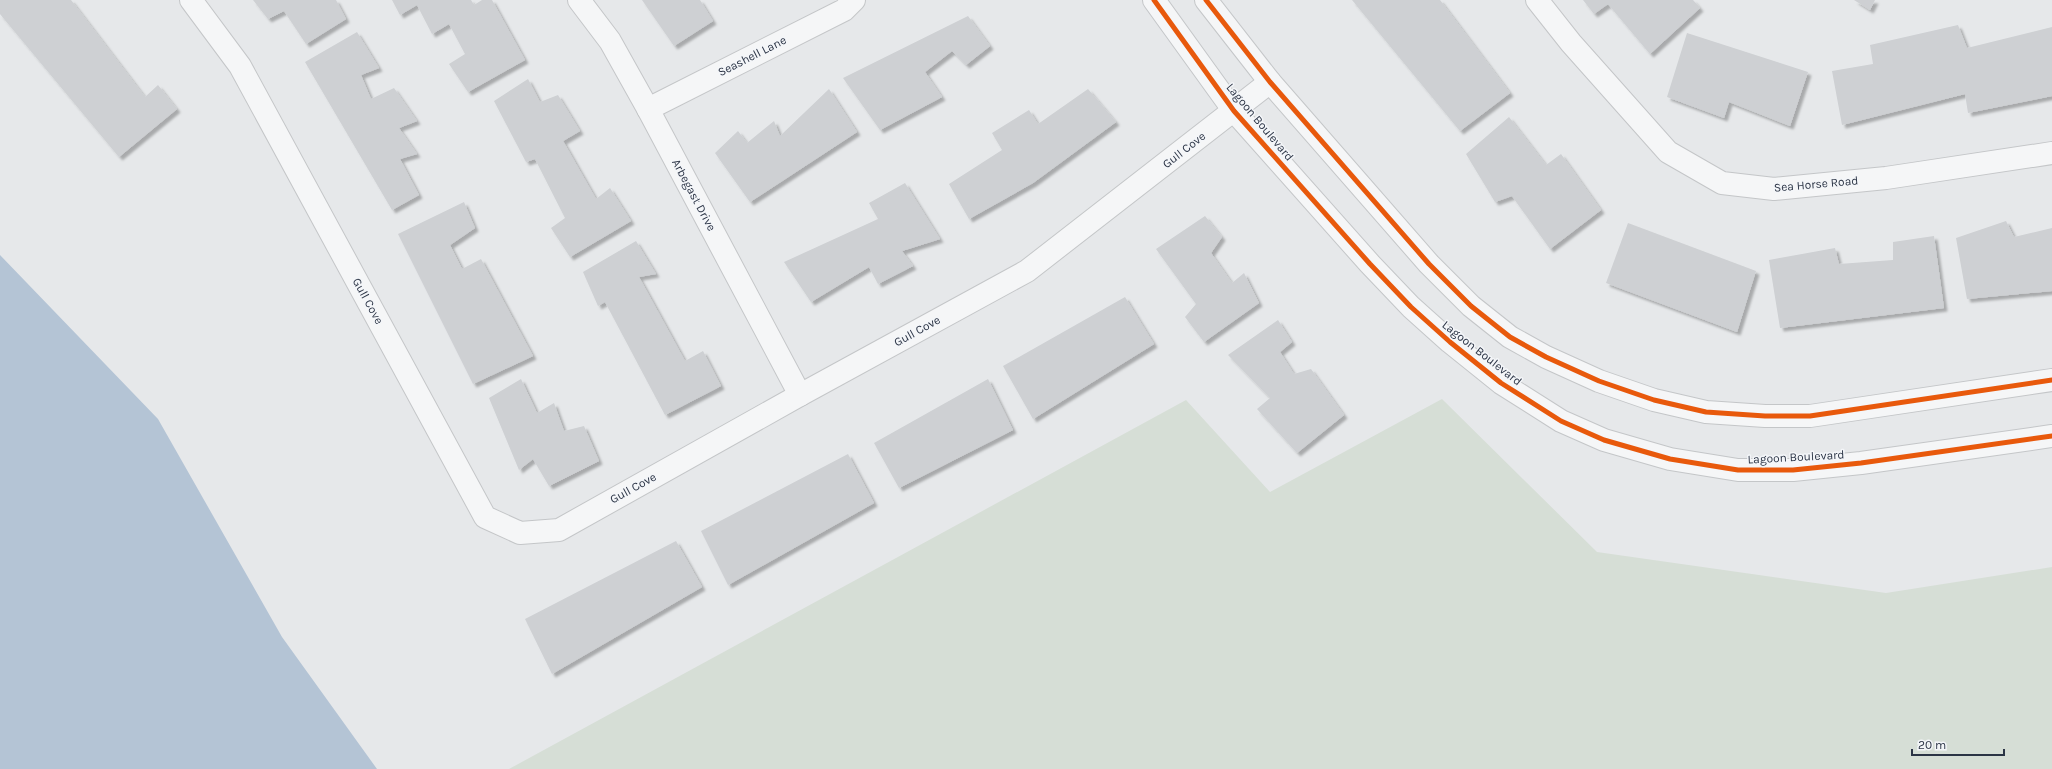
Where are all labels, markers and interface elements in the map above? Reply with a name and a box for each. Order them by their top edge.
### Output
street label: Seashell Lane [715,33,789,79]
street label: Lagoon Boulevard [1223,80,1297,164]
street label: Gull Cove [1160,129,1208,171]
street label: Arbegast Drive [669,157,719,233]
street label: Sea Horse Road [1773,173,1859,195]
street label: Gull Cove [350,275,386,327]
street label: Gull Cove [891,313,943,349]
street label: Lagoon Boulevard [1439,318,1525,388]
street label: Lagoon Boulevard [1747,447,1845,467]
street label: Gull Cove [607,470,659,506]
scale bar [1912,731,2004,757]
text: 20 m [1918,738,1946,752]

